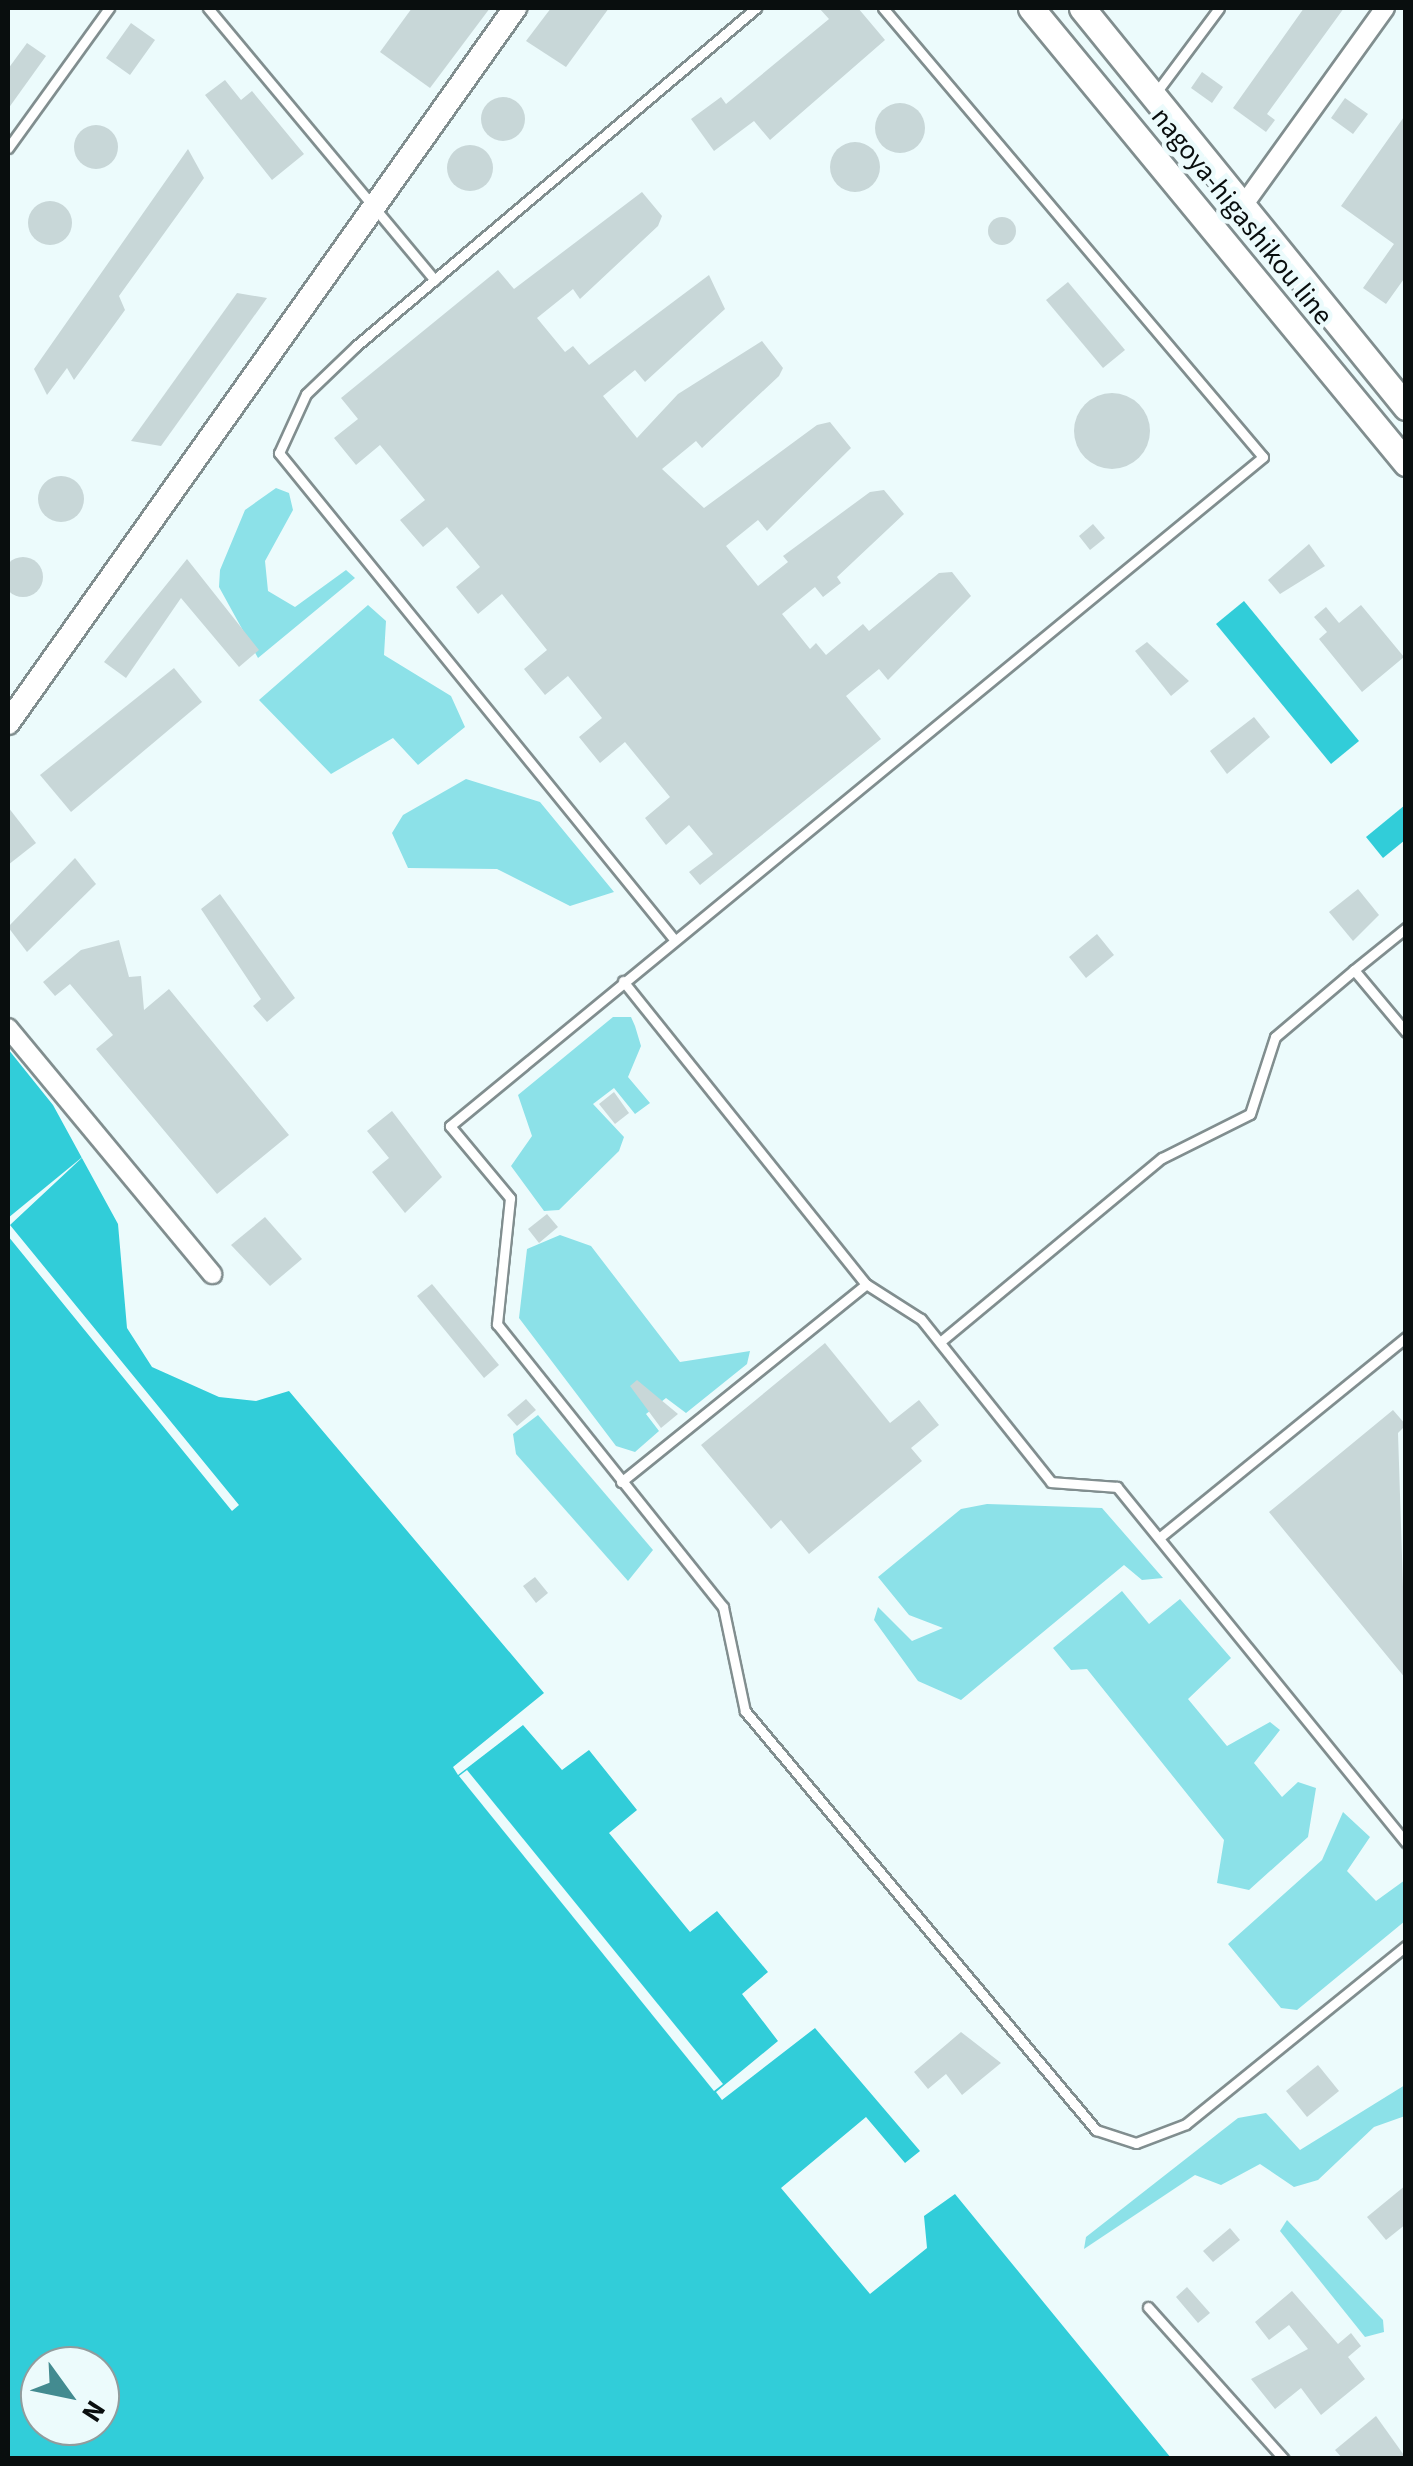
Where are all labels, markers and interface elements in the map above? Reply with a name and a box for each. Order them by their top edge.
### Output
street label: nagoya-higashikou line [1144,101,1340,331]
north arrow [20,2346,120,2446]
text: N [72,2393,115,2430]

